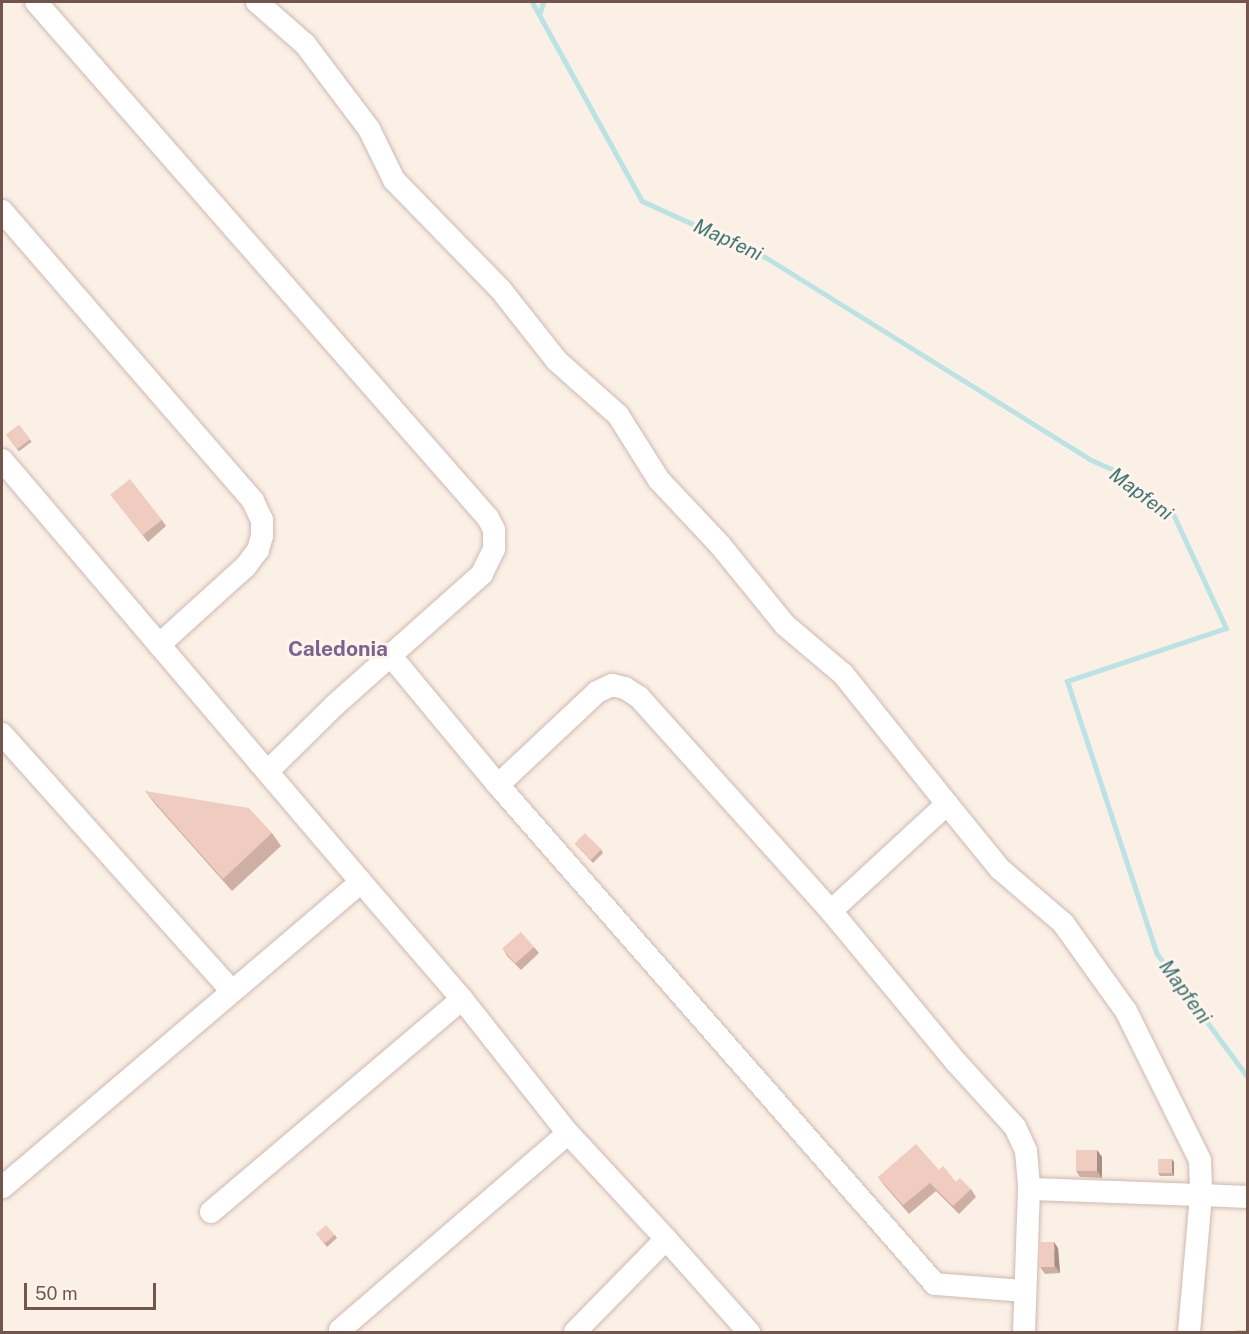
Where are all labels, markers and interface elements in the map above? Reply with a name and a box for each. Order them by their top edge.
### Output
water label: Mapfeni [690,214,766,266]
water label: Mapfeni [1105,462,1177,526]
district label: Caledonia [288,636,388,662]
water label: Mapfeni [1154,955,1216,1029]
scale bar [27,1271,159,1309]
text: 50 m [35,1283,78,1304]

